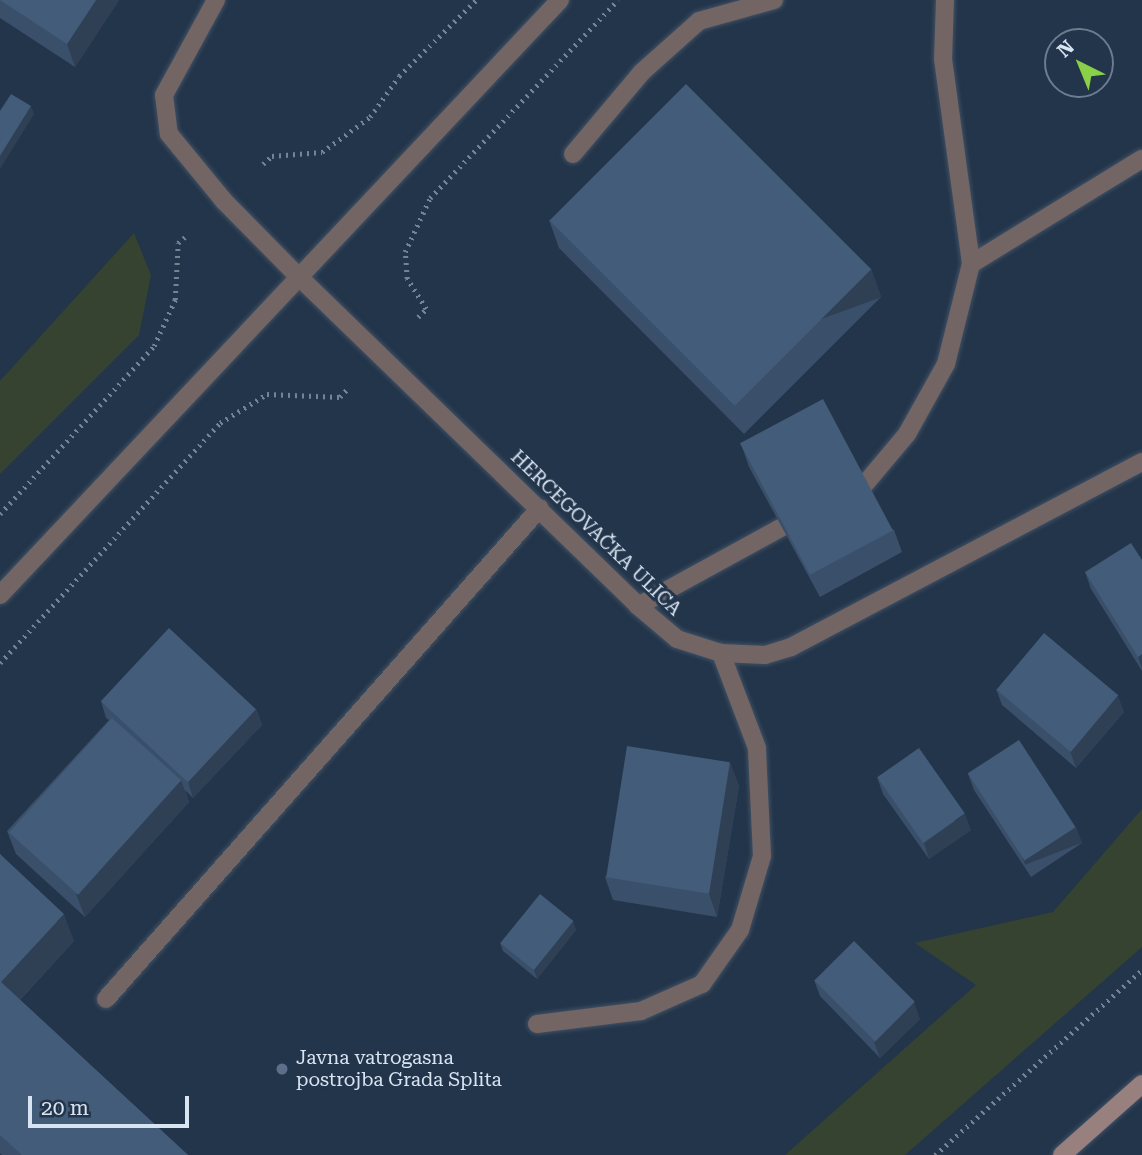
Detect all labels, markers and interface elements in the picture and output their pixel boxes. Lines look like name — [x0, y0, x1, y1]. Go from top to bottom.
north arrow — [1044, 28, 1114, 98]
text: N — [1052, 35, 1079, 62]
street label: HERCEGOVAČKA ULICA — [506, 446, 686, 620]
place label: Javna vatrogasna postrojba Grada Splita — [296, 1047, 502, 1091]
marker: Javna vatrogasna postrojba Grada Splita — [274, 1061, 290, 1077]
scale bar — [32, 1082, 192, 1126]
text: 20 m — [41, 1096, 89, 1120]

